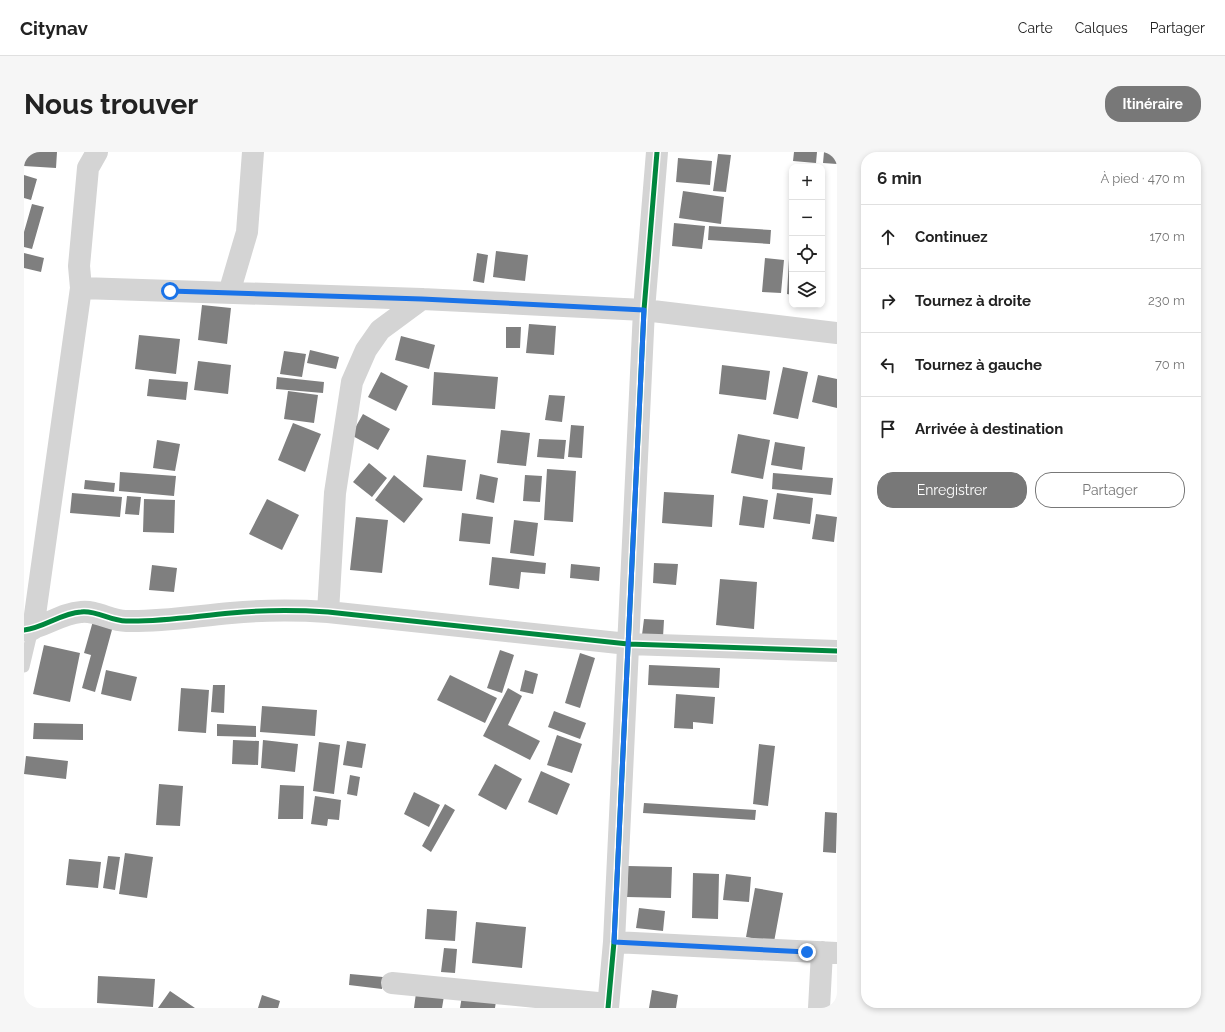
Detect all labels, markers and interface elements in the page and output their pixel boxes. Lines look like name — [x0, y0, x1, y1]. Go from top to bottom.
text: Citynav — [20, 17, 88, 39]
text: Carte — [1018, 20, 1053, 36]
text: Calques — [1075, 20, 1128, 36]
text: Partager — [1150, 20, 1205, 36]
button: Itinéraire — [1105, 86, 1201, 122]
text: Nous trouver — [24, 88, 198, 121]
map controls — [789, 164, 825, 308]
button: + — [789, 164, 825, 200]
text: 6 min — [877, 168, 922, 188]
text: À pied · 470 m — [1100, 171, 1185, 186]
button: − — [789, 200, 825, 236]
icon: ahead — [877, 226, 899, 248]
text: Continuez — [915, 228, 988, 246]
text: 170 m — [1149, 229, 1185, 244]
button: locate — [789, 236, 825, 272]
button: layers — [789, 272, 825, 308]
route start — [161, 282, 179, 300]
icon: right — [877, 290, 899, 312]
text: Tournez à droite — [915, 292, 1031, 310]
text: 230 m — [1148, 293, 1185, 308]
icon: left — [877, 354, 899, 376]
text: Tournez à gauche — [915, 356, 1042, 374]
text: 70 m — [1155, 357, 1185, 372]
icon: arrive — [877, 418, 899, 440]
text: Arrivée à destination — [915, 420, 1063, 438]
button: Enregistrer — [877, 472, 1027, 508]
button: Partager — [1035, 472, 1185, 508]
route end — [798, 943, 816, 961]

